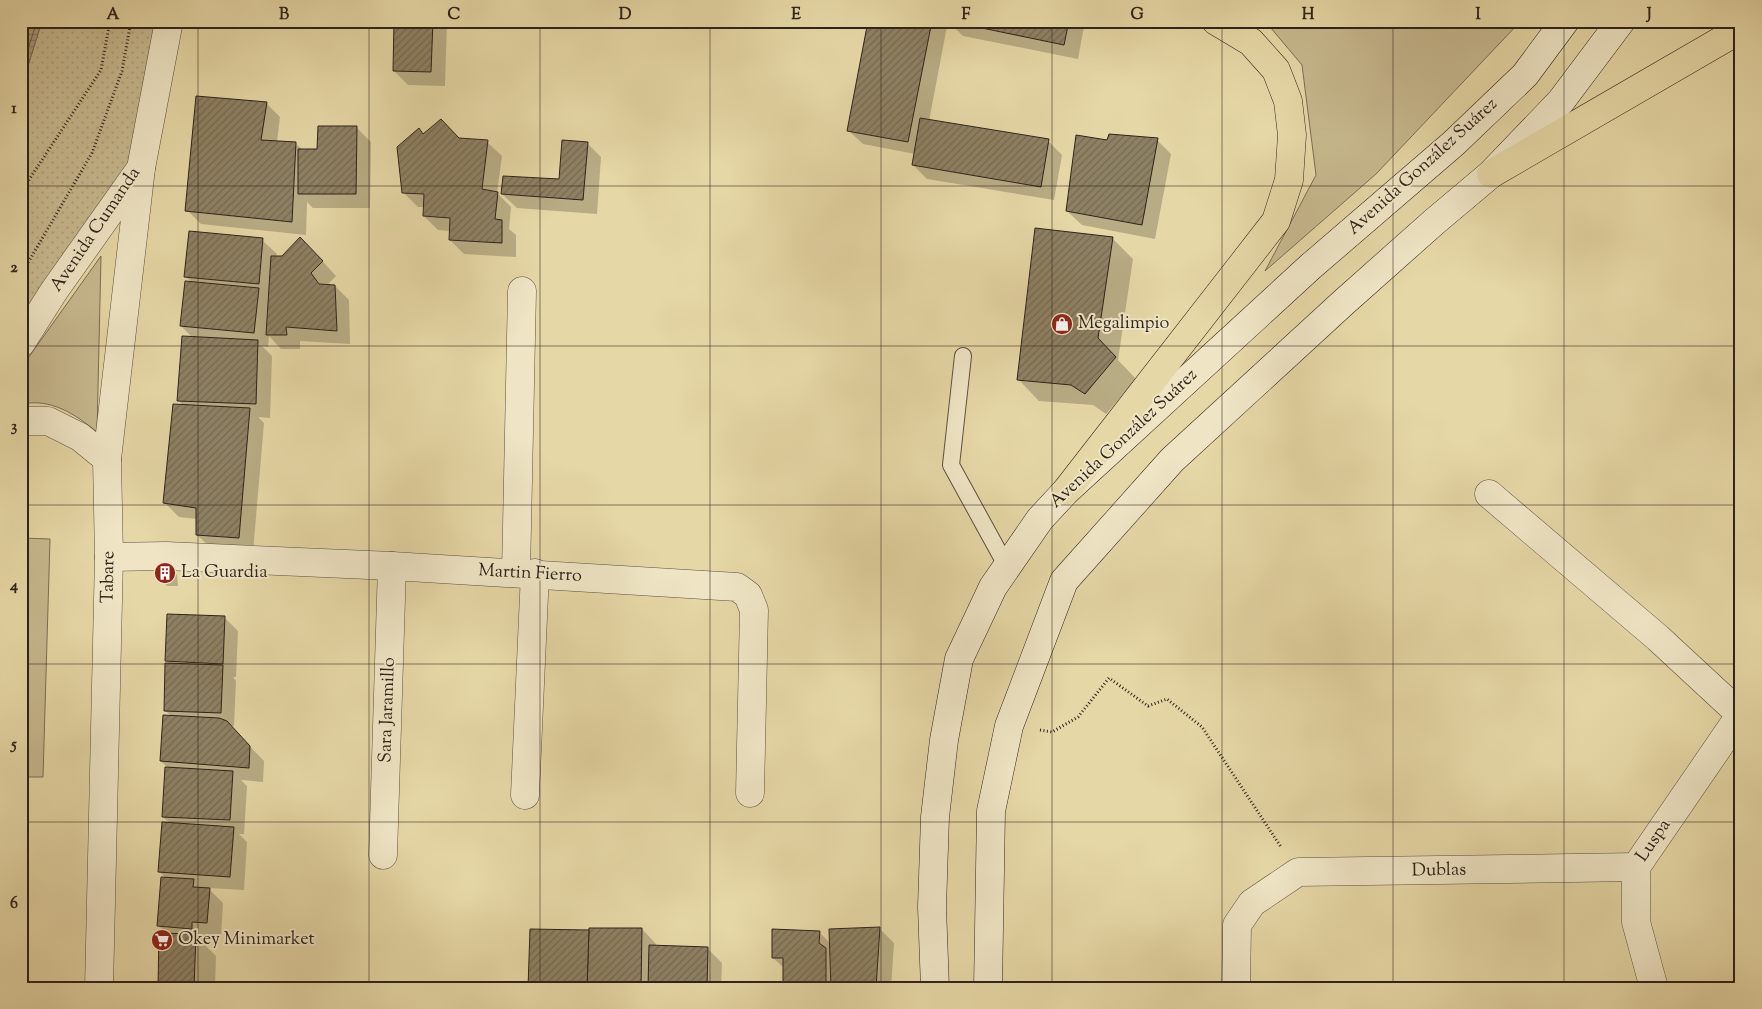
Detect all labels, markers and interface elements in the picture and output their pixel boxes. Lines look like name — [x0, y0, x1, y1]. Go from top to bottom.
text: A — [107, 4, 120, 27]
text: B — [279, 4, 289, 27]
text: C — [448, 4, 461, 27]
text: D — [619, 4, 632, 27]
text: E — [791, 4, 801, 27]
text: F — [962, 4, 971, 27]
text: G — [1130, 4, 1144, 27]
text: H — [1302, 4, 1315, 27]
text: I — [1475, 4, 1481, 27]
text: J — [1645, 4, 1652, 27]
street label: Avenida González Suárez — [1342, 92, 1504, 242]
text: 1 — [11, 98, 17, 121]
street label: Avenida Cumanda — [45, 162, 147, 298]
text: 2 — [10, 257, 18, 280]
place label: Megalimpio — [1078, 311, 1170, 337]
shop icon: Megalimpio — [1050, 312, 1074, 336]
street label: Avenida González Suárez — [1044, 363, 1204, 515]
text: 3 — [11, 416, 18, 439]
street label: Tabare — [96, 551, 122, 603]
street label: Martin Fierro — [478, 558, 583, 590]
place label: La Guardia — [181, 560, 267, 586]
building icon: La Guardia — [153, 561, 177, 585]
text: 4 — [9, 575, 18, 598]
street label: Sara Jaramillo — [373, 657, 403, 763]
text: 5 — [9, 734, 17, 757]
street label: Luspa — [1630, 814, 1678, 868]
street label: Dublas — [1411, 858, 1467, 884]
text: 6 — [10, 893, 18, 916]
place label: Okey Minimarket — [178, 927, 315, 953]
supermarket icon: Okey Minimarket — [150, 928, 174, 952]

